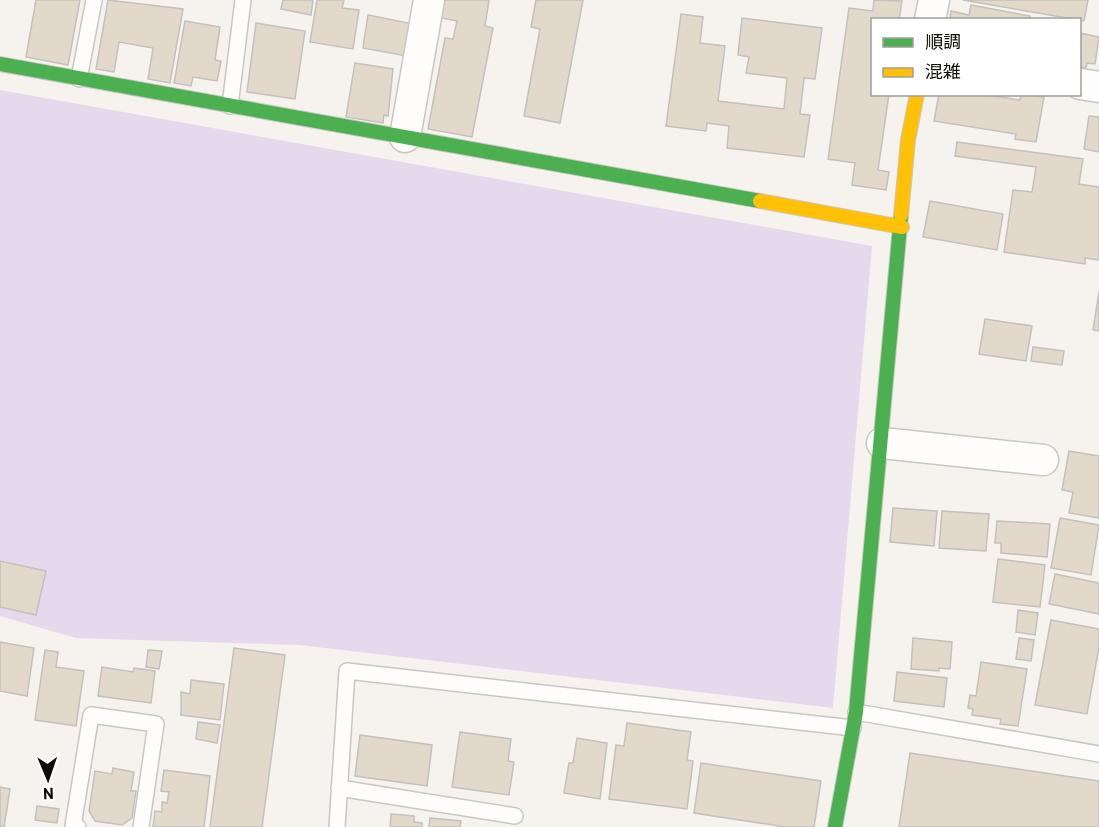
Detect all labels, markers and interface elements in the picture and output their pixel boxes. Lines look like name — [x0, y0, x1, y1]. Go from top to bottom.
legend — [871, 18, 1081, 96]
text: 順調 — [925, 30, 961, 52]
text: 混雑 — [925, 60, 961, 82]
north arrow — [18, 749, 78, 809]
text: N — [43, 785, 54, 804]

